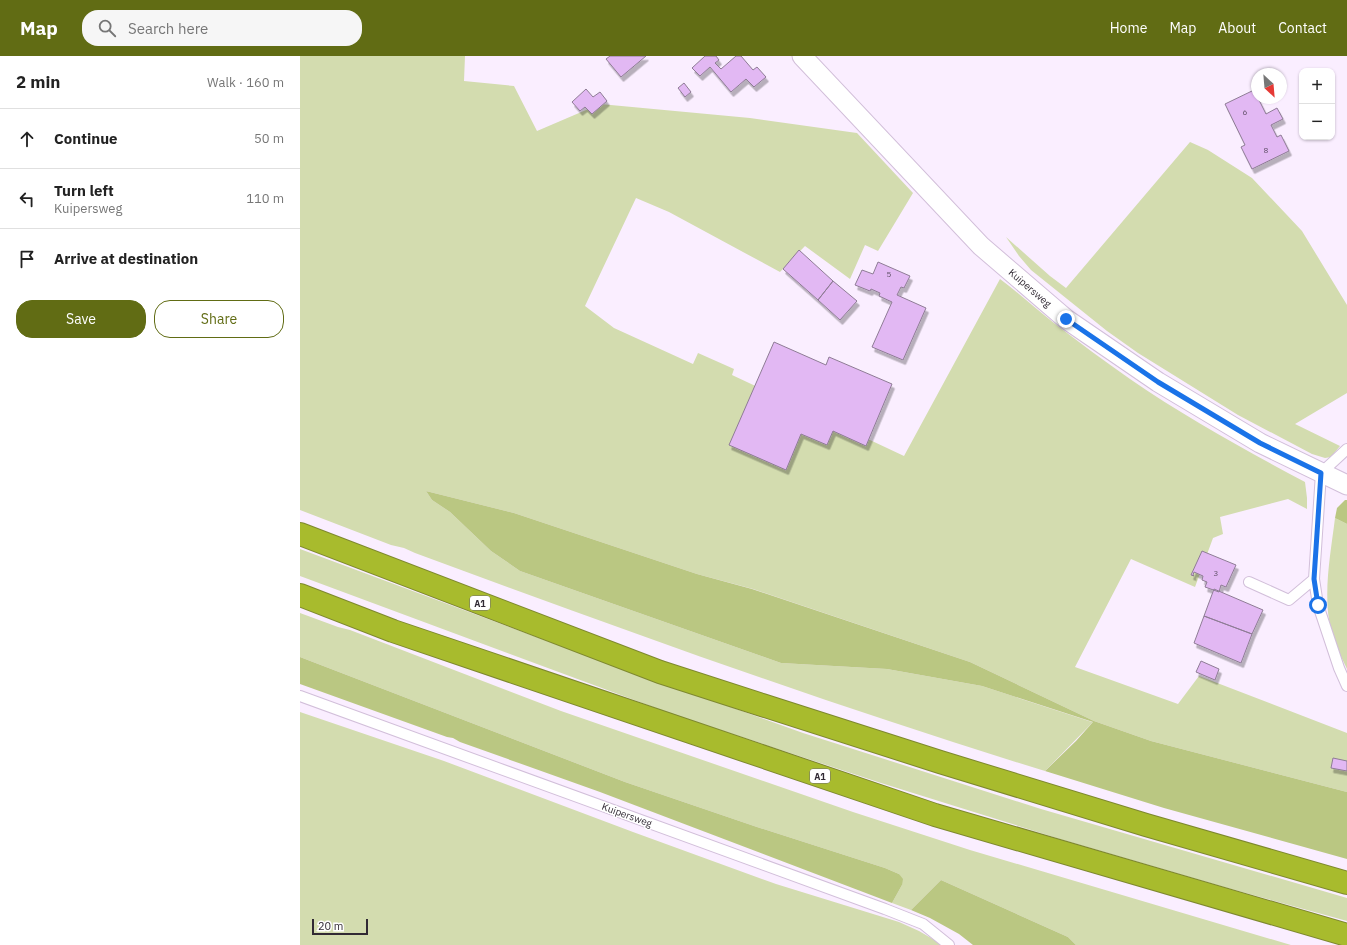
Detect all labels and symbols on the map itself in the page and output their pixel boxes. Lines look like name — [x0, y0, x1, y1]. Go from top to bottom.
north arrow — [1251, 68, 1287, 104]
house number: 6 — [1243, 107, 1248, 117]
house number: 8 — [1264, 145, 1269, 155]
street label: Kuipersweg — [1006, 266, 1055, 311]
house number: 5 — [887, 269, 892, 279]
route end — [1057, 310, 1075, 328]
house number: 3 — [1214, 568, 1219, 578]
road number: A1 — [470, 596, 490, 610]
route start — [1309, 596, 1327, 614]
road number: A1 — [810, 769, 830, 783]
street label: Kuipersweg — [600, 800, 655, 830]
scale bar — [312, 917, 368, 936]

